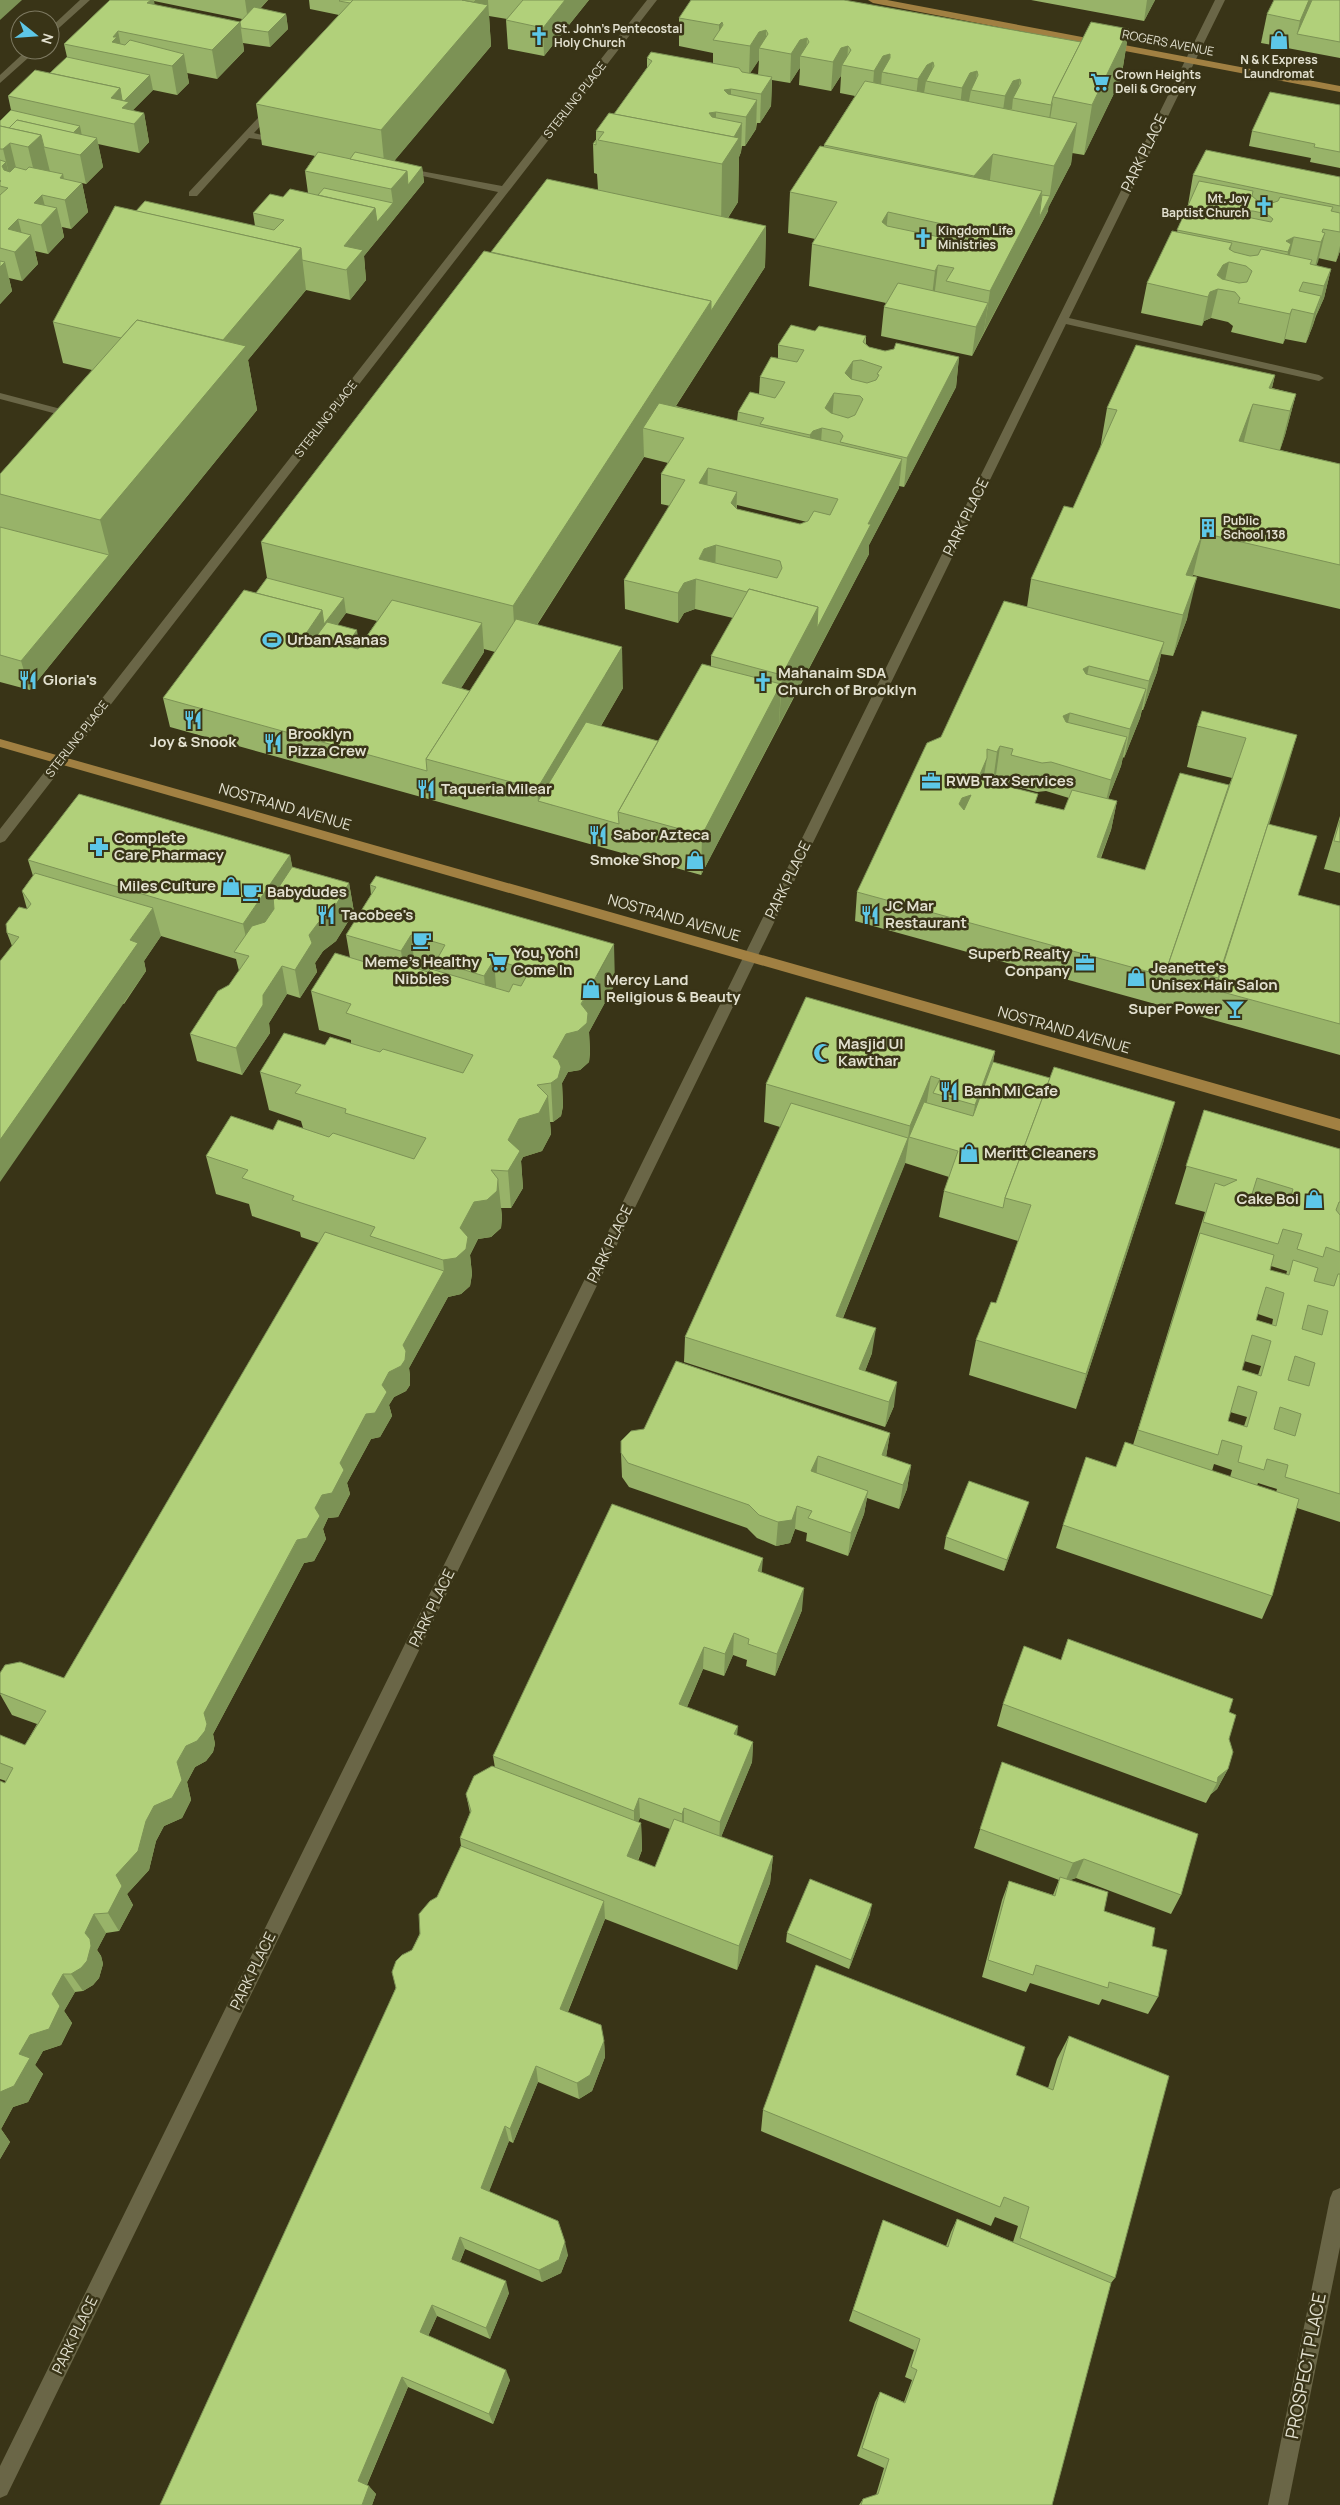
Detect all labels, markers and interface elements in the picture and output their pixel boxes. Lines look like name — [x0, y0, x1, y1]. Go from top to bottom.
north arrow — [10, 10, 60, 60]
place label: St. John's Pentecostal Holy Church — [554, 20, 683, 51]
church icon: St. John's Pentecostal Holy Church — [528, 25, 550, 47]
street label: ROGERS AVENUE — [1121, 25, 1216, 60]
shop icon: N & K Express Laundromat — [1268, 29, 1290, 51]
text: N — [37, 31, 58, 47]
place label: N & K Express Laundromat — [1240, 51, 1318, 82]
street label: STERLING PLACE — [539, 58, 610, 142]
place label: Crown Heights Deli & Grocery — [1115, 66, 1202, 97]
supermarket icon: Crown Heights Deli & Grocery — [1089, 71, 1111, 93]
street label: PARK PLACE — [1116, 110, 1171, 195]
place label: Mt. Joy Baptist Church — [1162, 190, 1249, 221]
church icon: Mt. Joy Baptist Church — [1253, 195, 1275, 217]
place label: Kingdom Life Ministries — [938, 222, 1013, 253]
church icon: Kingdom Life Ministries — [912, 227, 934, 249]
street label: STERLING PLACE — [290, 377, 361, 461]
street label: PARK PLACE — [938, 474, 993, 559]
place label: Public School 138 — [1223, 512, 1286, 543]
building icon: Public School 138 — [1197, 517, 1219, 539]
sports icon: Urban Asanas — [261, 629, 283, 651]
place label: Urban Asanas — [287, 629, 387, 650]
place label: Mahanaim SDA Church of Brooklyn — [778, 662, 917, 700]
restaurant icon: Gloria's — [17, 669, 39, 691]
place label: Gloria's — [43, 669, 97, 690]
church icon: Mahanaim SDA Church of Brooklyn — [752, 671, 774, 693]
street label: STERLING PLACE — [41, 697, 112, 781]
restaurant icon: Joy & Snook — [182, 709, 204, 731]
place label: Brooklyn Pizza Crew — [288, 723, 367, 761]
place label: Joy & Snook — [150, 731, 237, 752]
restaurant icon: Brooklyn Pizza Crew — [262, 732, 284, 754]
office icon: RWB Tax Services — [920, 770, 942, 792]
place label: RWB Tax Services — [946, 770, 1074, 791]
street label: NOSTRAND AVENUE — [216, 778, 354, 835]
restaurant icon: Taqueria Milear — [415, 778, 437, 800]
place label: Taqueria Milear — [441, 778, 552, 799]
restaurant icon: Sabor Azteca — [587, 824, 609, 846]
place label: Sabor Azteca — [613, 824, 709, 845]
place label: Complete Care Pharmacy — [114, 827, 225, 865]
pharmacy icon: Complete Care Pharmacy — [88, 836, 110, 858]
street label: PARK PLACE — [760, 837, 815, 922]
place label: Smoke Shop — [590, 849, 680, 870]
shop icon: Smoke Shop — [684, 849, 706, 871]
place label: Miles Culture — [119, 875, 216, 896]
shop icon: Miles Culture — [220, 875, 242, 897]
cafe icon: Babydudes — [241, 881, 263, 903]
place label: Babydudes — [267, 881, 347, 902]
street label: NOSTRAND AVENUE — [605, 889, 743, 946]
place label: JC Mar Restaurant — [885, 895, 967, 933]
restaurant icon: Tacobee's — [315, 904, 337, 926]
place label: Tacobee's — [341, 904, 414, 925]
restaurant icon: JC Mar Restaurant — [859, 904, 881, 926]
cafe icon: Meme's Healthy Nibbles — [411, 929, 433, 951]
place label: You, Yoh! Come In — [513, 942, 579, 980]
place label: Superb Realty Conpany — [968, 943, 1071, 981]
place label: Meme's Healthy Nibbles — [364, 951, 480, 989]
supermarket icon: You, Yoh! Come In — [487, 951, 509, 973]
office icon: Superb Realty Conpany — [1074, 952, 1096, 974]
place label: Jeanette's Unisex Hair Salon — [1151, 957, 1278, 995]
shop icon: Jeanette's Unisex Hair Salon — [1125, 966, 1147, 988]
place label: Mercy Land Religious & Beauty — [606, 969, 741, 1007]
shop icon: Mercy Land Religious & Beauty — [580, 978, 602, 1000]
place label: Super Power — [1128, 998, 1220, 1019]
bar icon: Super Power — [1224, 998, 1246, 1020]
street label: NOSTRAND AVENUE — [995, 1001, 1133, 1058]
place label: Masjid Ul Kawthar — [838, 1033, 903, 1071]
mosque icon: Masjid Ul Kawthar — [812, 1042, 834, 1064]
restaurant icon: Banh Mi Cafe — [938, 1080, 960, 1102]
place label: Banh Mi Cafe — [964, 1080, 1058, 1101]
shop icon: Meritt Cleaners — [958, 1142, 980, 1164]
place label: Meritt Cleaners — [984, 1142, 1096, 1163]
place label: Cake Boi — [1236, 1188, 1299, 1209]
shop icon: Cake Boi — [1303, 1188, 1325, 1210]
street label: PARK PLACE — [582, 1201, 637, 1286]
street label: PARK PLACE — [404, 1565, 459, 1650]
street label: PARK PLACE — [225, 1928, 280, 2013]
street label: PROSPECT PLACE — [1279, 2291, 1331, 2441]
street label: PARK PLACE — [47, 2292, 102, 2377]

